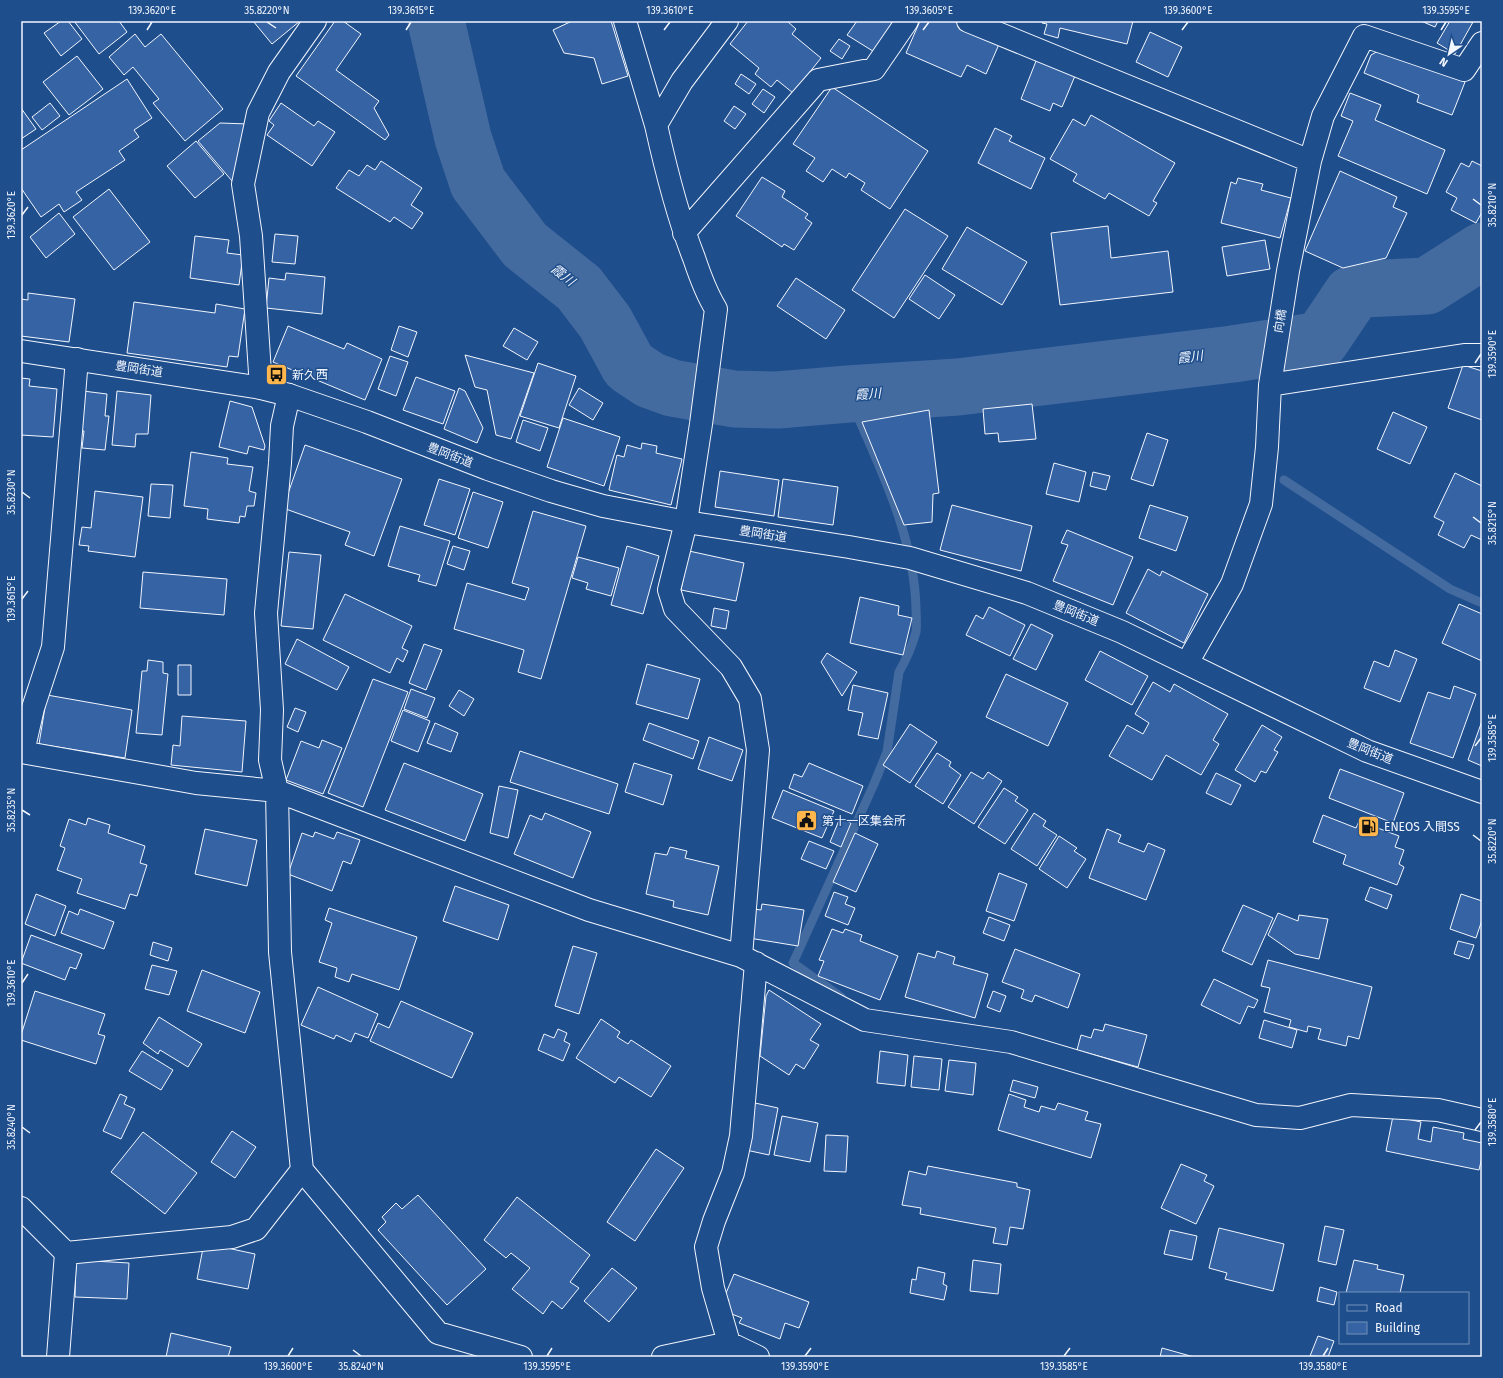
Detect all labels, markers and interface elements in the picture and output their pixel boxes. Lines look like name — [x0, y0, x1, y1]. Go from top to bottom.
text: 139.3620°E — [128, 5, 176, 17]
text: 35.8220°N — [244, 5, 290, 17]
text: 139.3615°E — [388, 5, 434, 17]
text: 139.3610°E — [646, 5, 694, 17]
text: 139.3605°E — [905, 5, 953, 17]
text: 139.3600°E — [1164, 5, 1213, 17]
text: 139.3595°E — [1422, 5, 1470, 17]
north arrow — [1429, 34, 1469, 74]
text: N — [1437, 54, 1450, 69]
text: 35.8210°N — [1487, 183, 1499, 227]
text: 139.3620°E — [6, 191, 18, 239]
water label: 霞川 — [548, 261, 579, 290]
street label: 向橋 — [1271, 308, 1289, 334]
text: 139.3590°E — [1487, 330, 1499, 378]
water label: 霞川 — [1176, 348, 1206, 366]
street label: 豊岡街道 — [114, 358, 164, 380]
bus stop icon: 新久西 — [264, 362, 290, 388]
place label: 新久西 — [292, 368, 328, 382]
water label: 霞川 — [855, 385, 883, 402]
street label: 豊岡街道 — [425, 440, 475, 470]
text: 35.8230°N — [6, 469, 18, 515]
text: 35.8215°N — [1487, 501, 1499, 545]
street label: 豊岡街道 — [738, 523, 788, 545]
text: 139.3615°E — [6, 576, 18, 622]
street label: 豊岡街道 — [1051, 598, 1101, 628]
text: 139.3585°E — [1487, 714, 1499, 762]
street label: 豊岡街道 — [1345, 736, 1395, 766]
text: 35.8235°N — [6, 788, 18, 832]
public building icon: 第十一区集会所 — [793, 808, 819, 834]
place label: 第十一区集会所 — [822, 814, 906, 828]
fuel station icon: ENEOS 入間SS — [1356, 814, 1382, 840]
text: 35.8220°N — [1487, 818, 1499, 864]
place label: ENEOS 入間SS — [1384, 820, 1460, 834]
text: 139.3610°E — [6, 959, 18, 1007]
text: 139.3580°E — [1487, 1098, 1499, 1146]
text: 35.8240°N — [6, 1104, 18, 1150]
legend — [1339, 1292, 1469, 1344]
text: Road — [1375, 1301, 1403, 1315]
text: Building — [1375, 1321, 1421, 1335]
text: 139.3600°E — [264, 1361, 313, 1373]
text: 35.8240°N — [338, 1361, 384, 1373]
text: 139.3595°E — [523, 1361, 571, 1373]
text: 139.3590°E — [781, 1361, 829, 1373]
text: 139.3585°E — [1040, 1361, 1088, 1373]
text: 139.3580°E — [1299, 1361, 1347, 1373]

